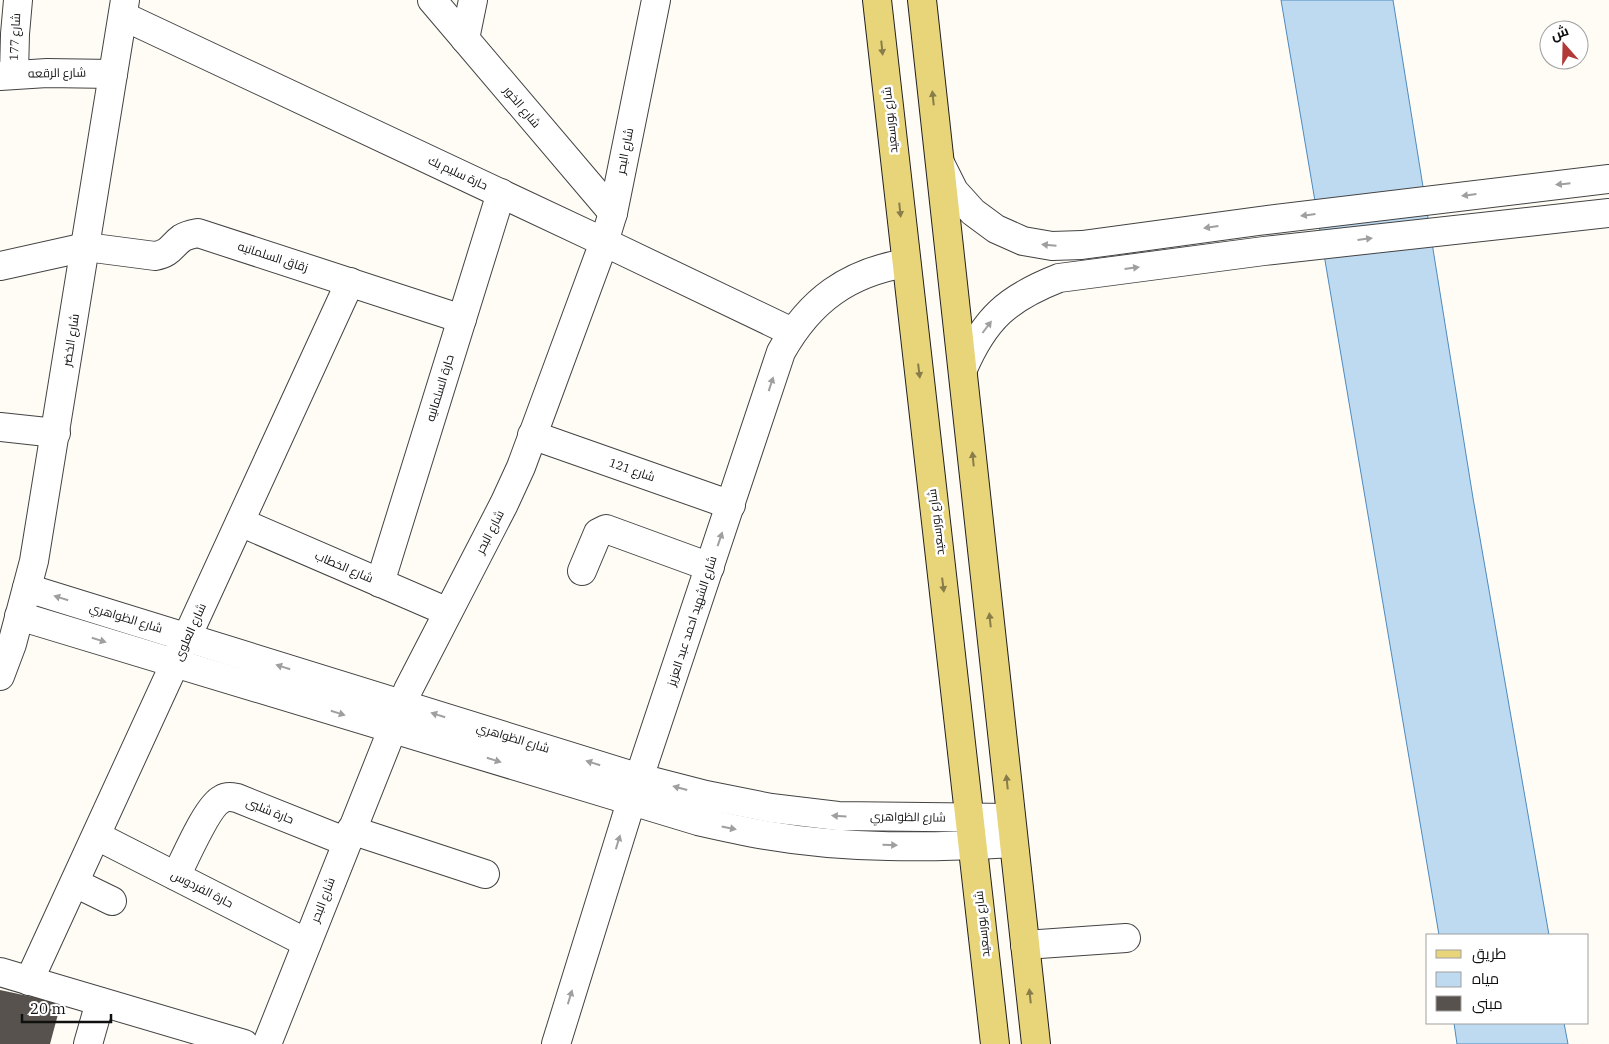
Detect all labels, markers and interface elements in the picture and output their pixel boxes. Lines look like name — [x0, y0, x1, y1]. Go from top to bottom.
street label: شارع 177 — [6, 13, 24, 61]
north arrow — [1539, 20, 1589, 70]
text: ش — [1548, 21, 1571, 44]
one-way arrow — [878, 41, 886, 57]
street label: شارع الرقعه — [28, 64, 86, 82]
street label: شارع الخور — [499, 82, 544, 131]
street label: شارع بورسعيد — [879, 86, 901, 154]
one-way arrow — [929, 90, 937, 106]
street label: شارع البحر — [612, 126, 637, 177]
street label: حارة سليم بك — [426, 152, 490, 194]
one-way arrow — [1555, 180, 1571, 188]
one-way arrow — [1461, 191, 1477, 199]
one-way arrow — [896, 202, 904, 218]
one-way arrow — [1299, 211, 1315, 219]
one-way arrow — [1202, 223, 1218, 231]
one-way arrow — [1357, 235, 1373, 243]
street label: زقاق السلمانيه — [236, 238, 310, 275]
one-way arrow — [1041, 241, 1057, 249]
one-way arrow — [1125, 264, 1141, 272]
street label: شارع الخضر — [59, 312, 83, 369]
one-way arrow — [982, 320, 992, 334]
street label: حارة السلمانيه — [422, 353, 457, 423]
one-way arrow — [915, 364, 923, 380]
one-way arrow — [767, 377, 775, 392]
one-way arrow — [969, 450, 977, 466]
street label: شارع 121 — [607, 455, 657, 485]
street label: شارع بورسعيد — [924, 488, 948, 556]
street label: شارع البحر — [472, 507, 508, 557]
one-way arrow — [717, 531, 724, 546]
street label: شارع الخطاب — [312, 548, 376, 586]
street label: شارع الشهيد احمد عبد العزيز — [663, 554, 721, 689]
one-way arrow — [939, 577, 947, 593]
one-way arrow — [53, 594, 68, 602]
street label: شارع الظواهري — [87, 599, 165, 639]
street label: شارع العلوى — [170, 601, 210, 663]
one-way arrow — [986, 612, 994, 628]
one-way arrow — [92, 636, 107, 644]
one-way arrow — [275, 663, 290, 670]
one-way arrow — [331, 709, 346, 717]
one-way arrow — [430, 711, 445, 719]
street label: شارع الظواهري — [474, 719, 552, 759]
one-way arrow — [486, 757, 501, 764]
one-way arrow — [586, 759, 601, 767]
one-way arrow — [1003, 774, 1011, 790]
one-way arrow — [672, 784, 687, 792]
street label: حارة شلبى — [244, 794, 296, 827]
street label: شارع الظواهري — [870, 808, 946, 828]
one-way arrow — [831, 811, 847, 819]
one-way arrow — [721, 824, 737, 832]
one-way arrow — [615, 835, 623, 850]
one-way arrow — [882, 841, 898, 849]
street label: حارة الفردوس — [169, 866, 236, 911]
street label: شارع البحر — [307, 875, 339, 926]
street label: شارع بورسعيد — [971, 890, 993, 958]
legend — [1426, 934, 1589, 1024]
text: طريق — [1472, 944, 1506, 964]
text: مياه — [1472, 969, 1499, 988]
one-way arrow — [1026, 987, 1034, 1003]
one-way arrow — [567, 990, 575, 1005]
scale bar — [22, 992, 111, 1024]
text: مبنى — [1472, 994, 1503, 1014]
text: 20 m — [30, 999, 66, 1018]

